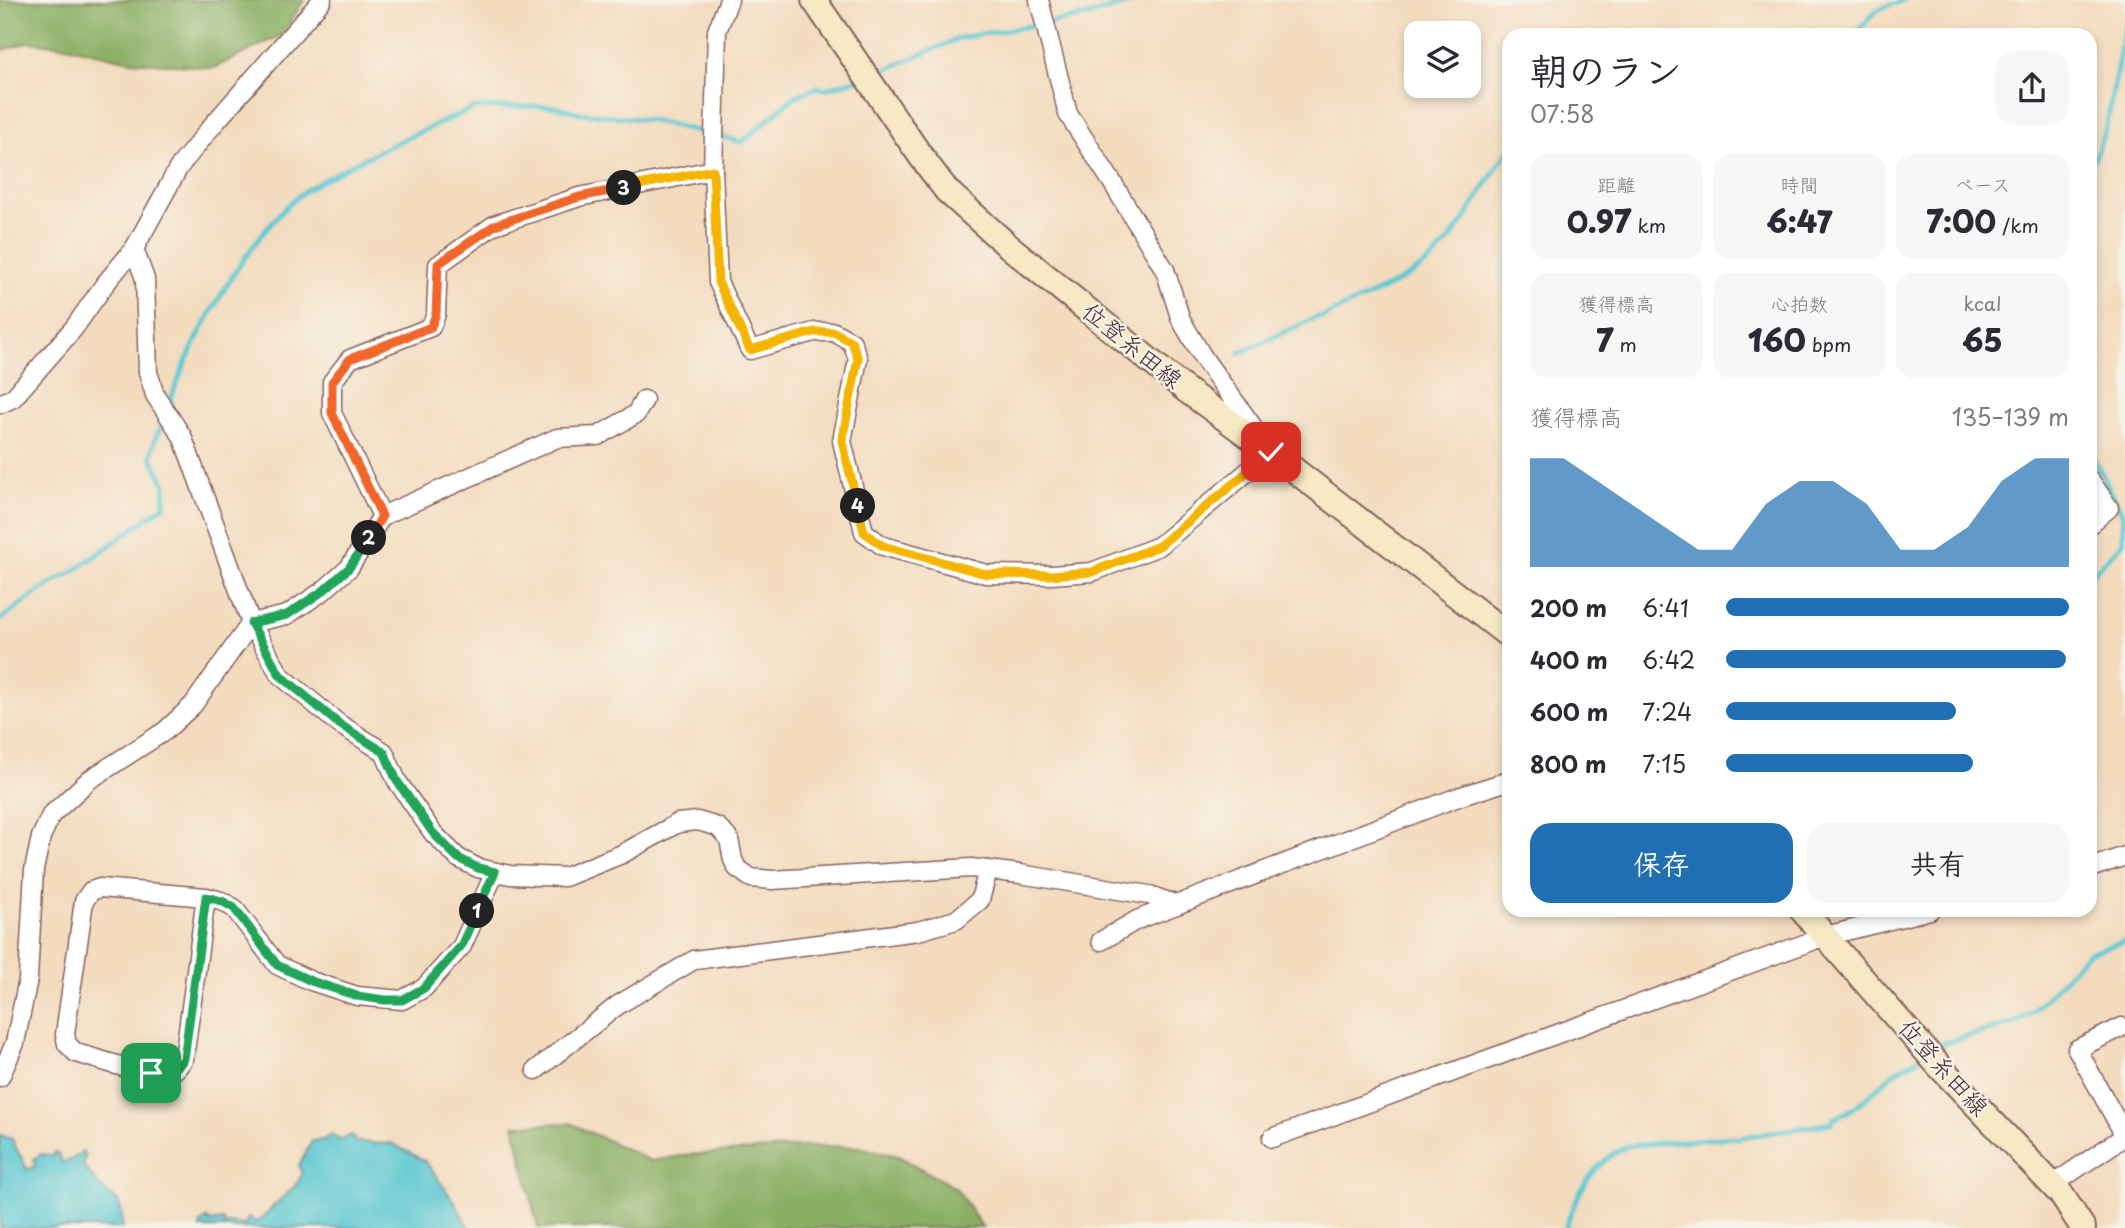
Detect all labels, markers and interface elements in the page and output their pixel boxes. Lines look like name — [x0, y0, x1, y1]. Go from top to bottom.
map controls — [1404, 21, 1481, 98]
button: layers — [1404, 21, 1481, 98]
text: 朝のラン — [1530, 41, 1682, 98]
button: share — [1995, 51, 2069, 125]
text: 07:58 — [1530, 96, 1595, 131]
pin: 3 — [606, 170, 642, 206]
text: 距離 — [1597, 170, 1636, 198]
text: 時間 — [1780, 170, 1819, 198]
text: ペース — [1955, 170, 2010, 198]
text: 3 — [617, 173, 630, 201]
text: 0.97 — [1567, 198, 1631, 243]
text: 6:47 — [1767, 198, 1833, 243]
text: 7:00 — [1926, 198, 1996, 243]
text: km — [1631, 211, 1666, 239]
text: /km — [1996, 211, 2039, 239]
text: 獲得標高 — [1578, 289, 1655, 317]
text: 心拍数 — [1771, 289, 1828, 317]
text: kcal — [1964, 289, 2001, 317]
street label: 位登糸田線 — [1075, 293, 1191, 396]
text: 7 — [1596, 317, 1613, 362]
text: 160 — [1748, 317, 1806, 362]
text: 65 — [1962, 317, 2003, 362]
text: m — [1613, 330, 1637, 358]
text: bpm — [1806, 330, 1851, 358]
text: 獲得標高 — [1530, 399, 1622, 434]
text: 135–139 m — [1952, 399, 2069, 434]
pin — [1241, 422, 1301, 482]
icon: check — [1252, 433, 1290, 471]
pin: 4 — [840, 489, 876, 524]
text: 4 — [851, 491, 864, 519]
pin: 2 — [352, 520, 386, 556]
text: 2 — [362, 523, 375, 551]
text: 200 m — [1530, 590, 1607, 625]
text: 6:41 — [1642, 590, 1689, 625]
text: 400 m — [1530, 642, 1608, 677]
text: 6:42 — [1642, 642, 1695, 677]
text: 600 m — [1530, 694, 1608, 729]
text: 7:24 — [1642, 694, 1692, 729]
text: 800 m — [1530, 746, 1607, 781]
text: 7:15 — [1642, 746, 1686, 781]
button: 保存 — [1530, 823, 1793, 903]
button: 共有 — [1807, 823, 2069, 903]
pin: 1 — [460, 894, 494, 928]
text: 1 — [472, 896, 481, 924]
street label: 位登糸田線 — [1891, 1010, 1998, 1123]
pin — [121, 1043, 181, 1103]
icon: arrive — [132, 1054, 170, 1092]

